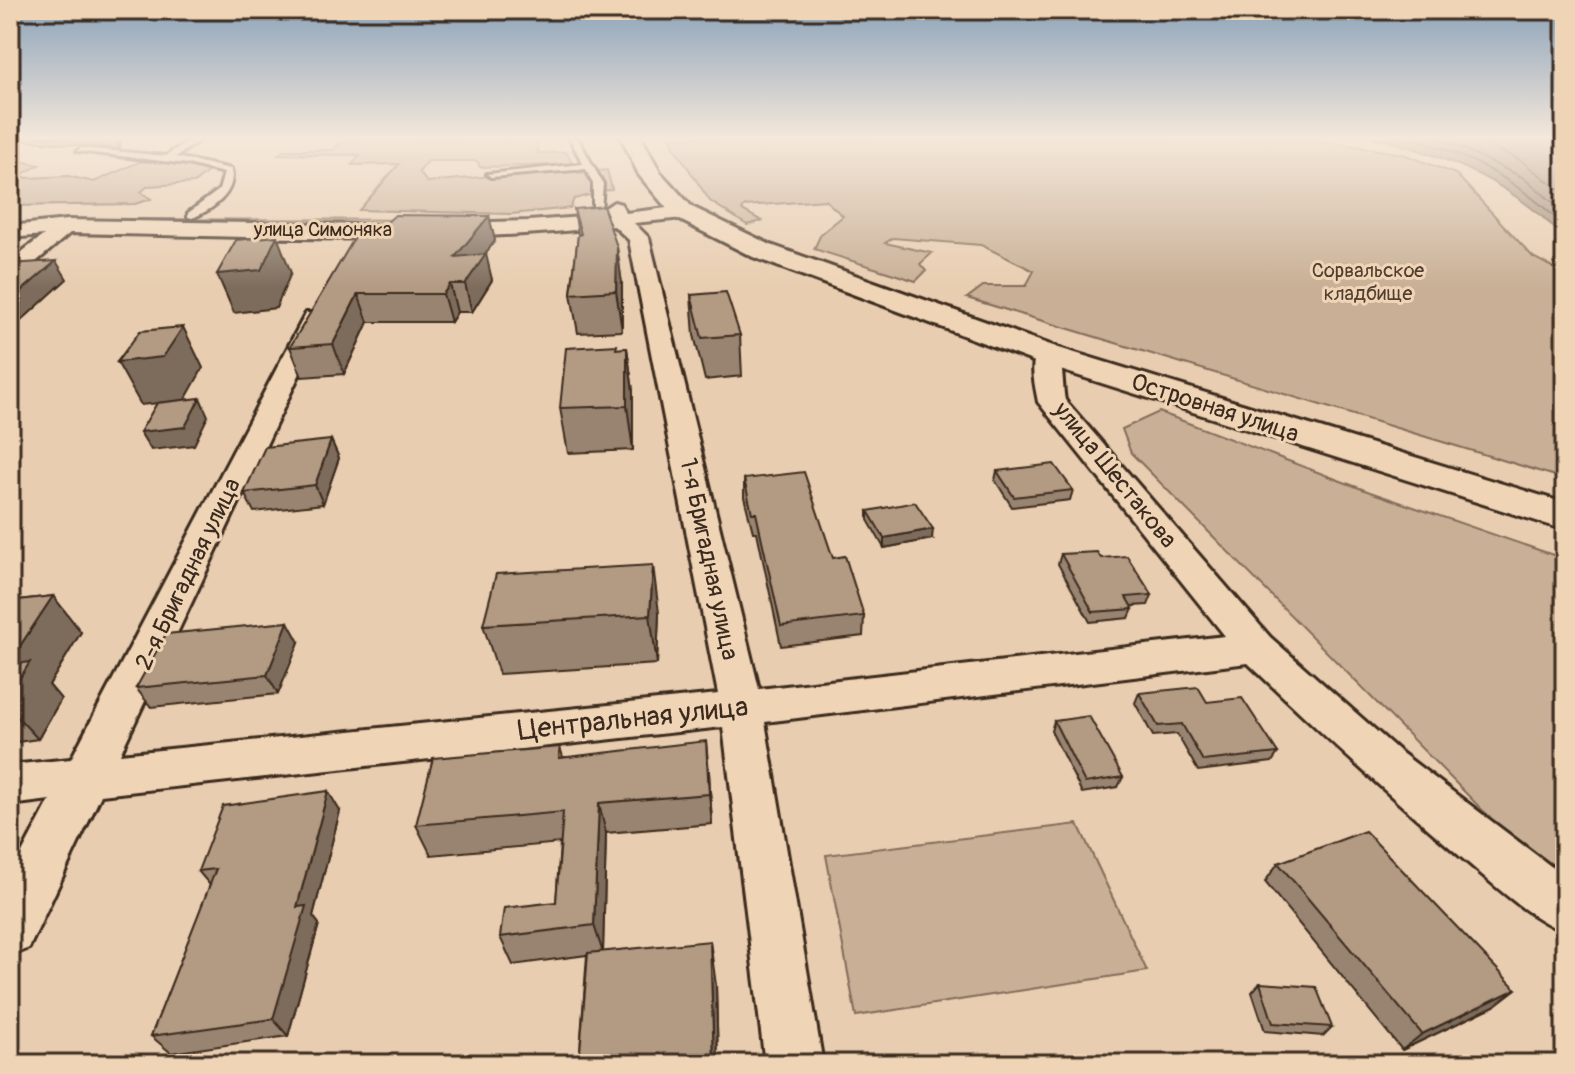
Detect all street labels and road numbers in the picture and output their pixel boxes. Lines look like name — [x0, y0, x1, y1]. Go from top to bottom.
street label: улица Симоняка — [253, 217, 392, 242]
street label: Островная улица — [1128, 367, 1302, 449]
street label: улица Шестакова — [1047, 395, 1183, 554]
street label: 1-я Бригадная улица — [673, 455, 745, 663]
street label: 2-я Бригадная улица — [129, 473, 247, 675]
street label: Центральная улица — [516, 689, 750, 749]

